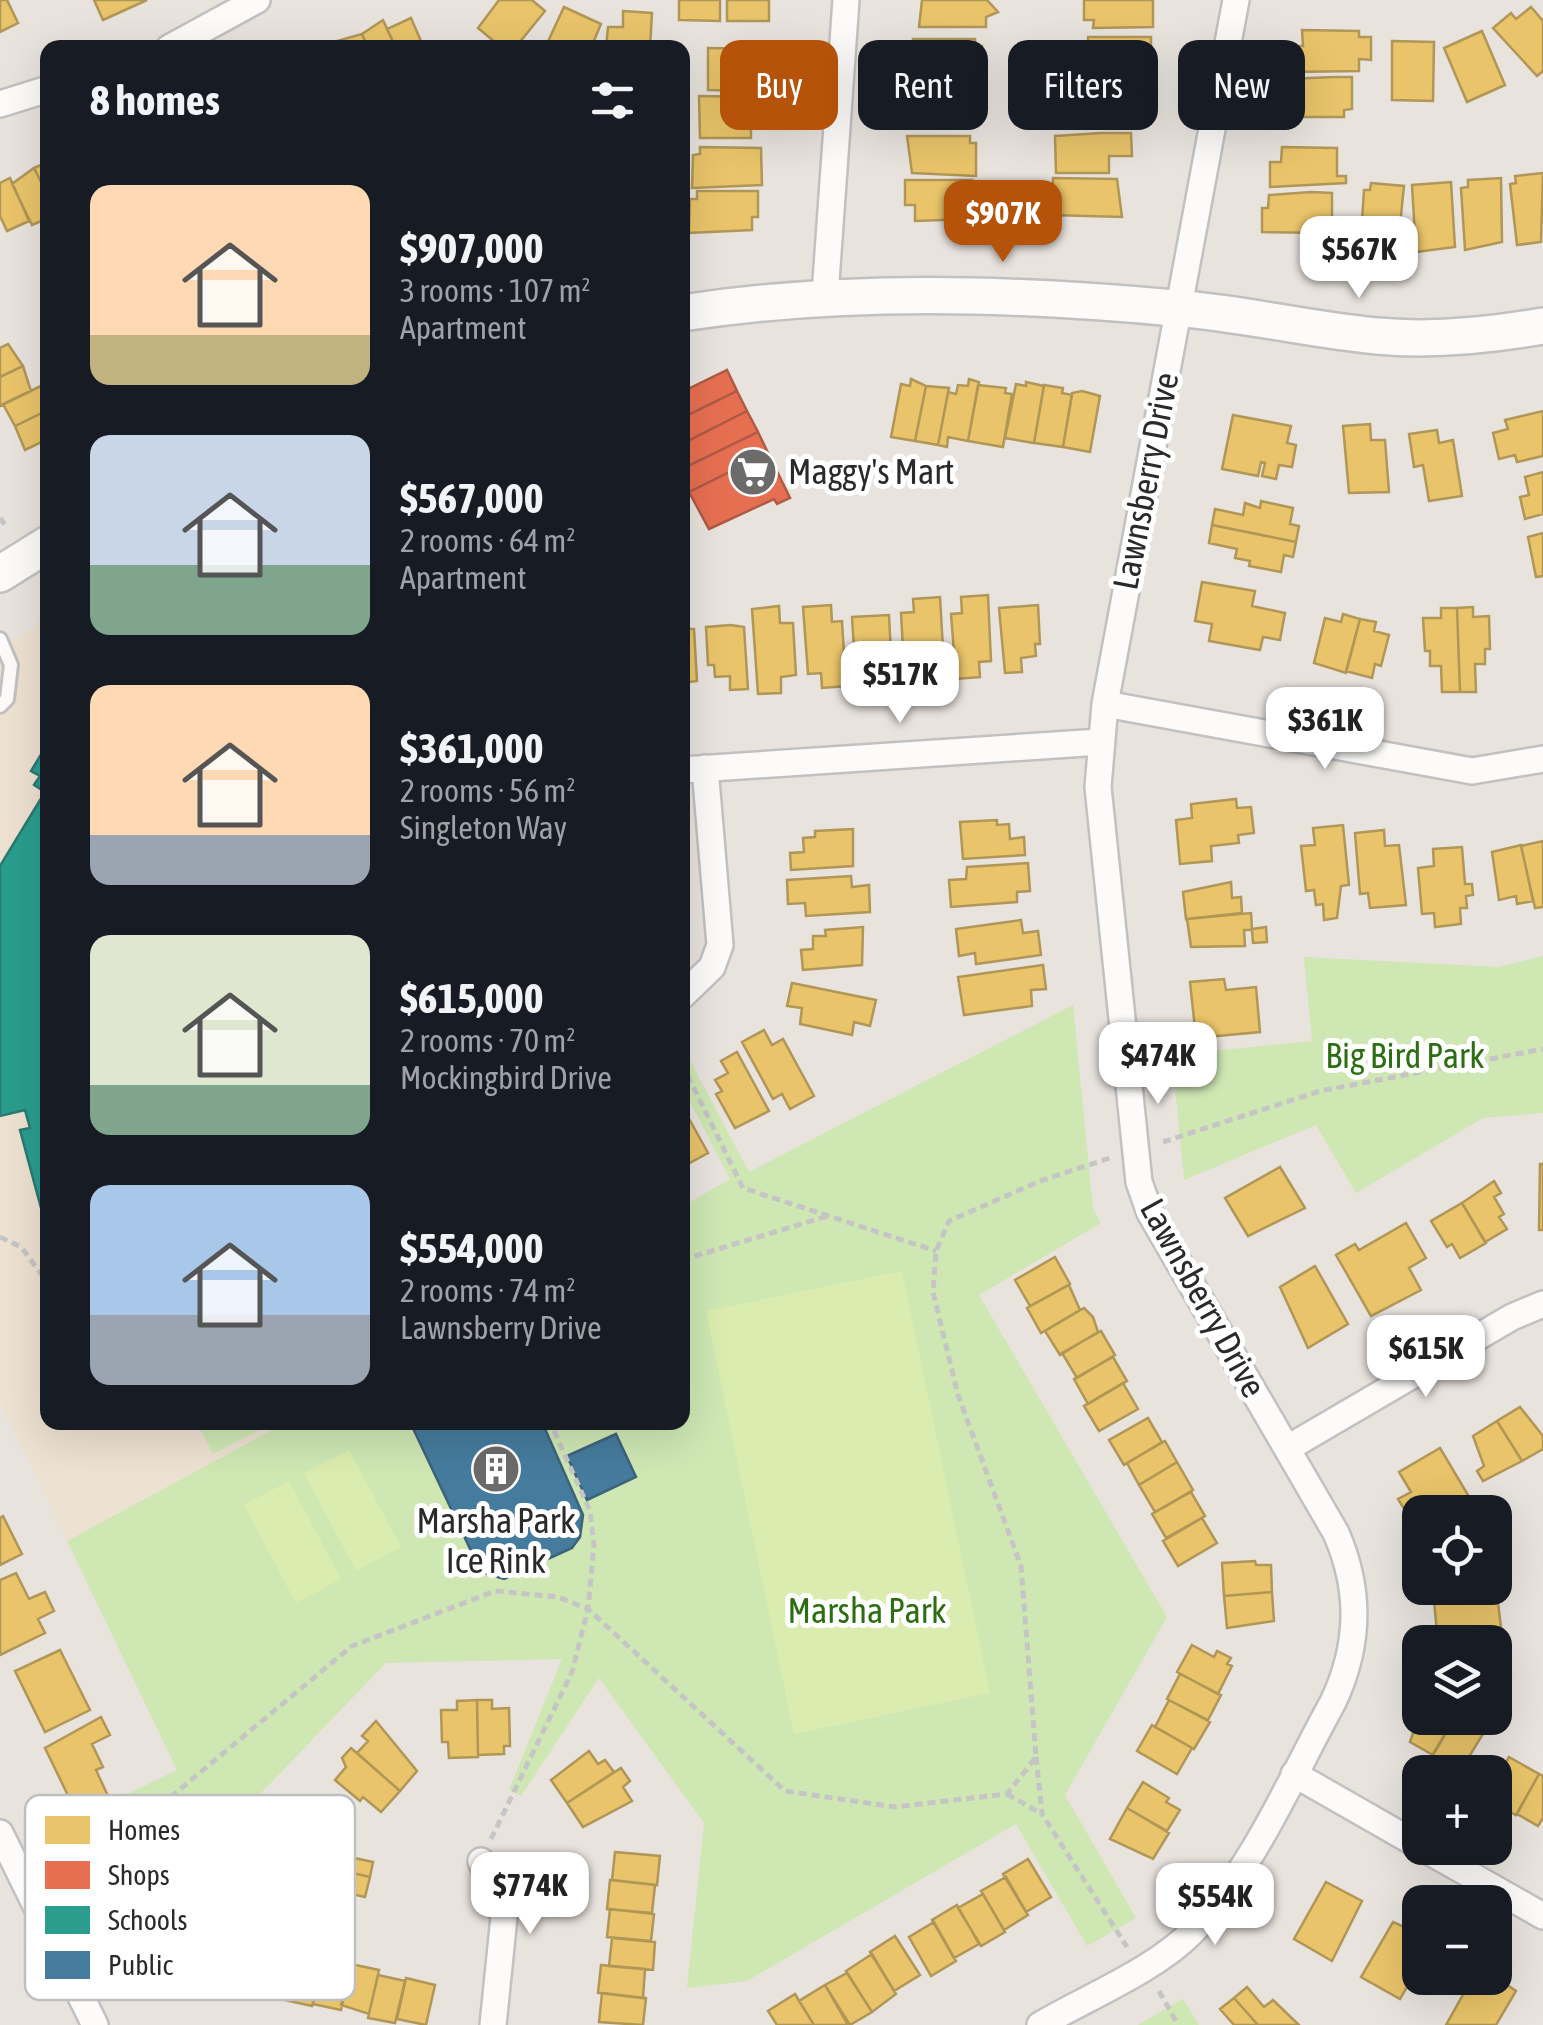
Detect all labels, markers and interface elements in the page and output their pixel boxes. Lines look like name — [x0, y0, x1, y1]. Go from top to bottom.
chip: Buy — [720, 40, 838, 130]
chip: Rent — [858, 40, 988, 130]
chip: Filters — [1008, 40, 1158, 130]
chip: New — [1178, 40, 1305, 130]
icon: filters — [585, 73, 640, 128]
text: 8 homes — [90, 76, 220, 124]
pin: $907K — [933, 180, 1073, 265]
text: $907K — [966, 194, 1040, 231]
pin: $567K — [1289, 216, 1429, 301]
text: $907,000 — [400, 224, 544, 272]
icon: home — [170, 225, 290, 345]
text: $567K — [1322, 230, 1396, 267]
text: 3 rooms · 107 m² — [400, 272, 590, 309]
text: Apartment — [400, 309, 526, 346]
street label: Lawnsberry Drive — [1104, 369, 1186, 593]
supermarket icon: Maggy's Mart — [727, 446, 779, 498]
place label: Maggy's Mart — [788, 451, 954, 491]
text: $567,000 — [400, 474, 544, 522]
icon: home — [170, 475, 290, 595]
text: 2 rooms · 64 m² — [400, 522, 575, 559]
text: Apartment — [400, 559, 526, 596]
pin: $517K — [830, 641, 970, 726]
text: $517K — [863, 655, 937, 692]
pin: $361K — [1255, 687, 1395, 772]
text: $361K — [1288, 701, 1362, 738]
text: $361,000 — [400, 724, 544, 772]
icon: home — [170, 725, 290, 845]
text: 2 rooms · 56 m² — [400, 772, 575, 809]
text: Singleton Way — [400, 809, 567, 846]
text: $615,000 — [400, 974, 544, 1022]
icon: home — [170, 975, 290, 1095]
text: 2 rooms · 70 m² — [400, 1022, 575, 1059]
pin: $474K — [1088, 1022, 1228, 1107]
park label: Big Bird Park — [1325, 1035, 1485, 1075]
text: $474K — [1121, 1036, 1195, 1073]
text: Mockingbird Drive — [400, 1059, 612, 1096]
street label: Lawnsberry Drive — [1133, 1191, 1275, 1404]
text: $554,000 — [400, 1224, 544, 1272]
icon: home — [170, 1225, 290, 1345]
text: 2 rooms · 74 m² — [400, 1272, 575, 1309]
text: Lawnsberry Drive — [400, 1309, 601, 1346]
pin: $615K — [1356, 1315, 1496, 1400]
text: $615K — [1389, 1329, 1463, 1366]
building icon: Marsha Park Ice Rink — [470, 1443, 522, 1495]
map controls — [1402, 1495, 1512, 1995]
button: locate — [1402, 1495, 1512, 1605]
place label: Marsha Park Ice Rink — [417, 1500, 575, 1580]
park label: Marsha Park — [788, 1590, 946, 1630]
button: layers — [1402, 1625, 1512, 1735]
button: + — [1402, 1755, 1512, 1865]
legend — [25, 1795, 355, 2000]
text: Homes — [108, 1814, 180, 1846]
pin: $774K — [460, 1852, 600, 1937]
text: Shops — [108, 1859, 170, 1891]
pin: $554K — [1145, 1863, 1285, 1948]
text: $774K — [493, 1866, 567, 1903]
text: $554K — [1178, 1877, 1252, 1914]
button: − — [1402, 1885, 1512, 1995]
text: Schools — [108, 1904, 187, 1936]
text: Public — [108, 1949, 173, 1981]

